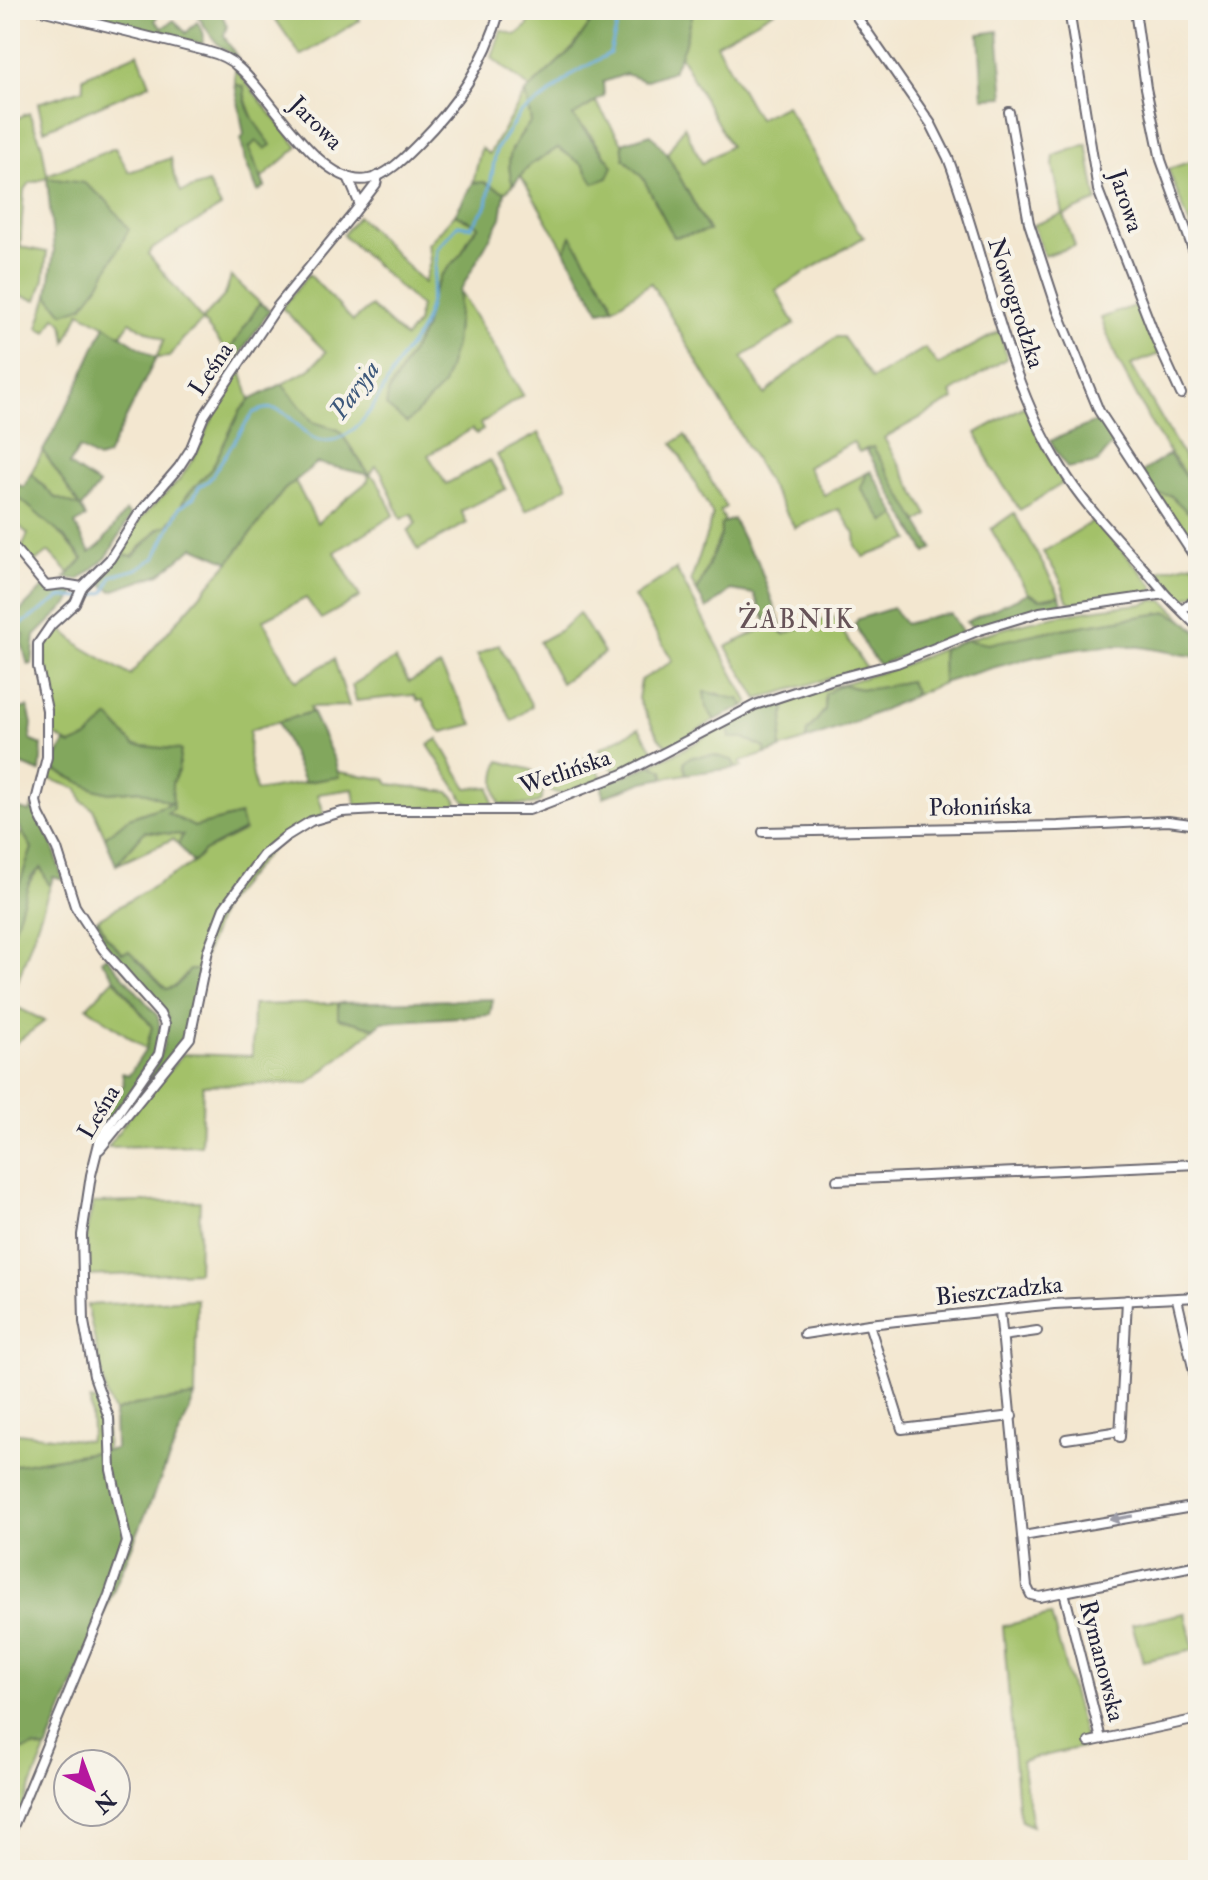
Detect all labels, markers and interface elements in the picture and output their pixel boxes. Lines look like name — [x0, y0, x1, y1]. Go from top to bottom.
street label: Jarowa — [282, 89, 350, 157]
street label: Jarowa — [1101, 165, 1151, 237]
street label: Nowogrodzka — [980, 234, 1052, 373]
street label: Leśna — [182, 335, 241, 402]
water label: Paryja — [322, 354, 387, 426]
district label: ŻABNIK — [738, 602, 856, 636]
street label: Wetlińska — [514, 742, 616, 802]
street label: Połonińska — [928, 791, 1033, 823]
street label: Leśna — [71, 1078, 128, 1145]
street label: Bieszczadzka — [934, 1269, 1065, 1313]
one-way arrow — [1108, 1513, 1133, 1525]
street label: Rymanowska — [1072, 1597, 1132, 1726]
north arrow — [52, 1748, 132, 1828]
text: N — [88, 1784, 122, 1819]

